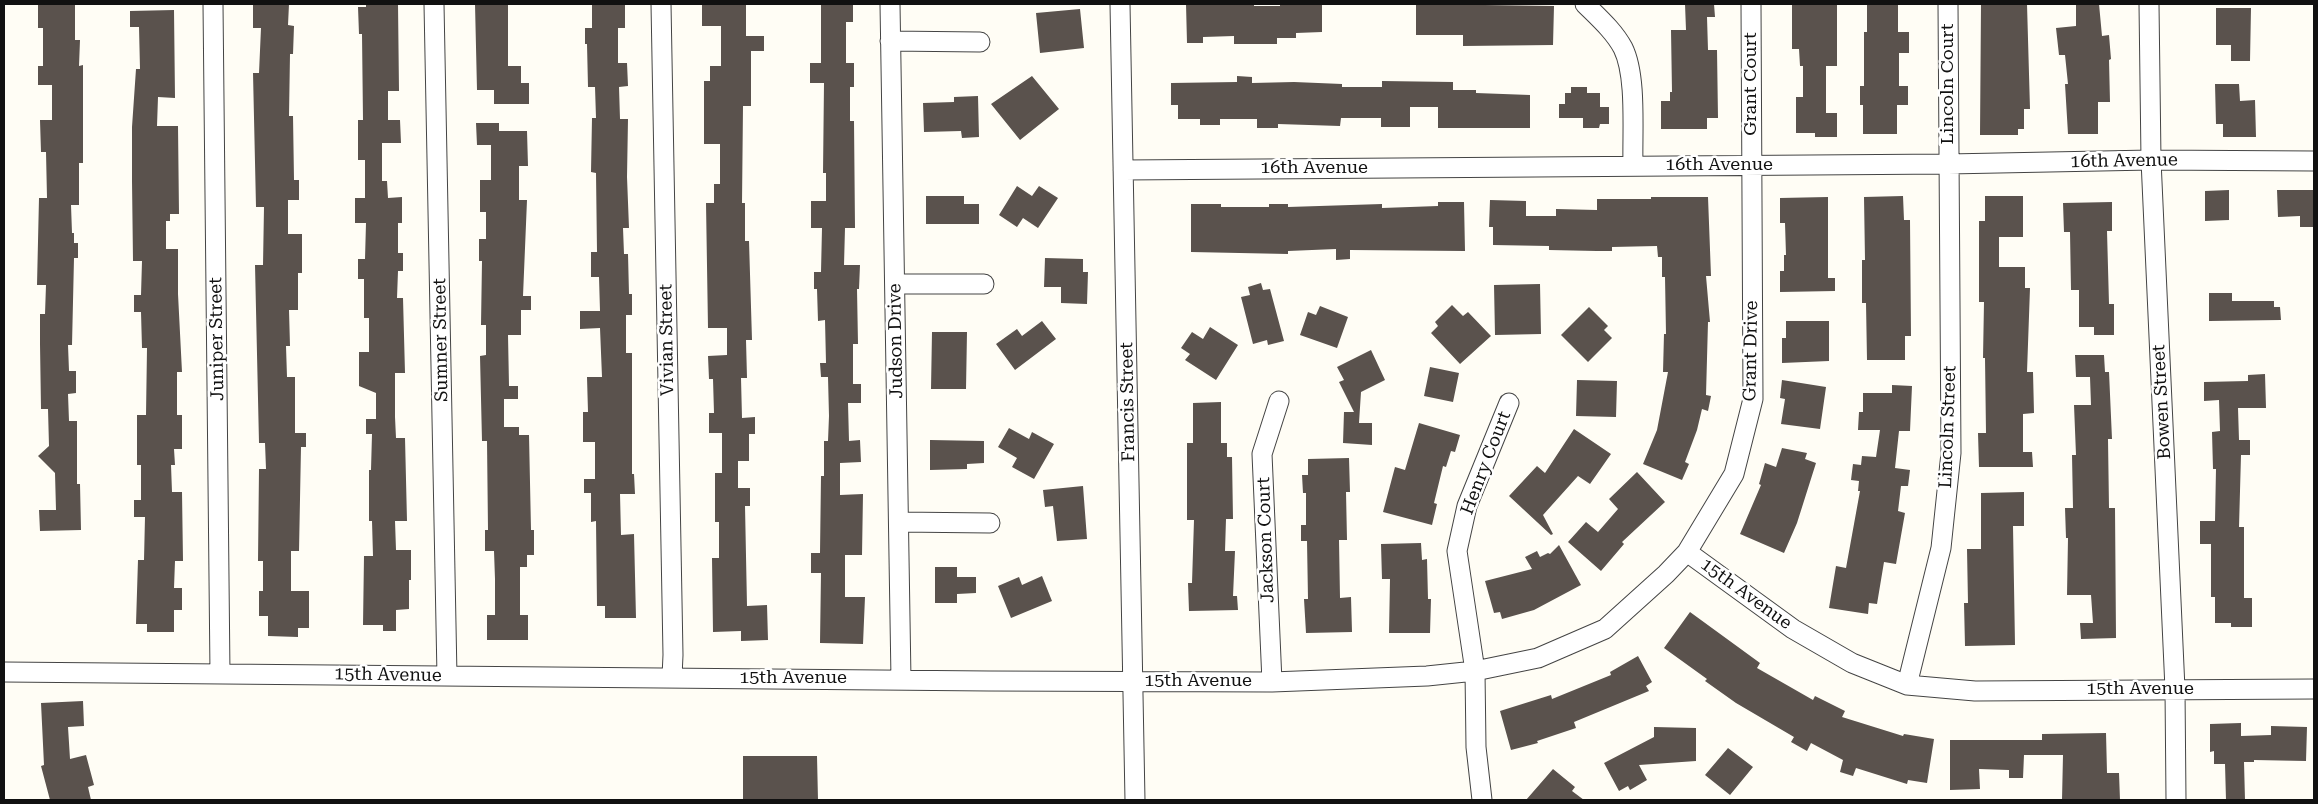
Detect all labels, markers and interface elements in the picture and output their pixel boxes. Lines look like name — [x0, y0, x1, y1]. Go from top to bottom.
street label: Lincoln Court — [1937, 24, 1959, 144]
street label: Grant Court — [1740, 32, 1762, 136]
street label: 16th Avenue — [2070, 149, 2178, 173]
street label: 16th Avenue — [1665, 154, 1773, 176]
street label: 16th Avenue — [1260, 157, 1368, 179]
street label: Juniper Street — [205, 277, 229, 401]
street label: Sumner Street — [429, 278, 453, 402]
street label: Judson Drive — [884, 283, 908, 399]
street label: Vivian Street — [655, 284, 679, 396]
street label: Grant Drive — [1739, 300, 1763, 402]
street label: Francis Street — [1116, 342, 1140, 462]
street label: Bowen Street — [2148, 344, 2176, 460]
street label: Lincoln Street — [1935, 365, 1961, 489]
street label: Henry Court — [1456, 408, 1516, 518]
street label: Jackson Court — [1253, 477, 1279, 603]
street label: 15th Avenue — [1696, 554, 1796, 634]
street label: 15th Avenue — [334, 663, 442, 687]
street label: 15th Avenue — [739, 667, 847, 689]
street label: 15th Avenue — [1144, 670, 1252, 692]
street label: 15th Avenue — [2086, 678, 2194, 700]

